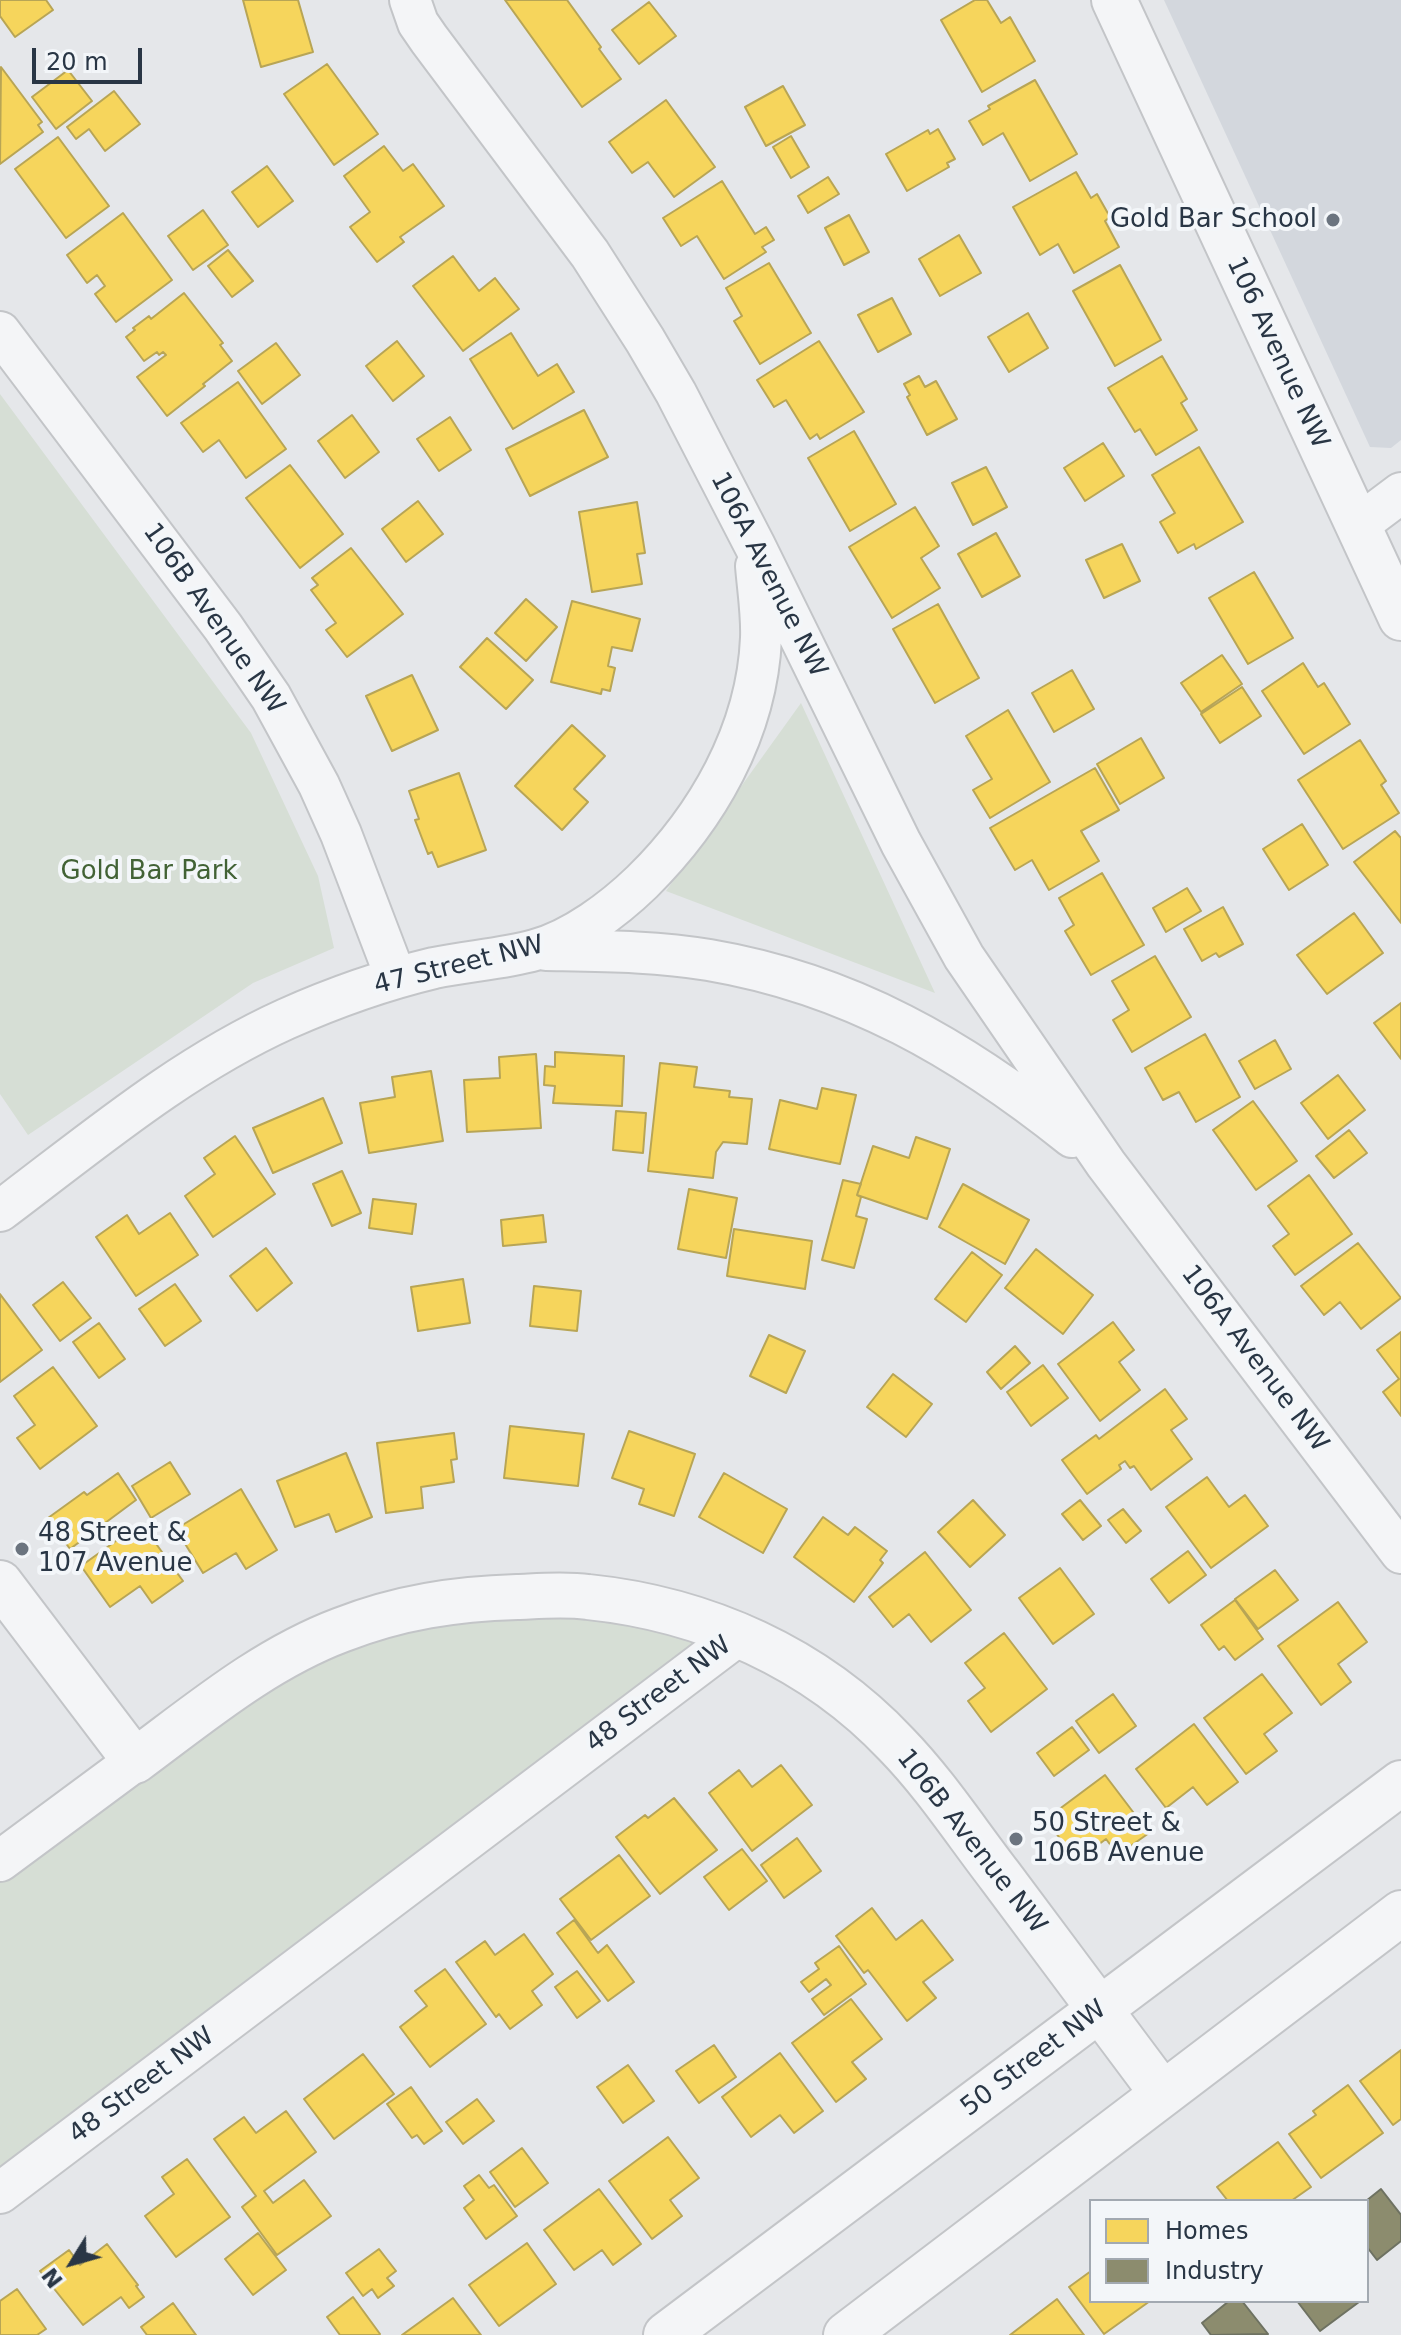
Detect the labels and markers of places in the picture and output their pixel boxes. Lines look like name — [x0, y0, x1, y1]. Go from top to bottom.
place label: Gold Bar School — [1110, 204, 1317, 236]
marker: Gold Bar School — [1324, 211, 1342, 229]
place label: 48 Street & 107 Avenue — [38, 1518, 192, 1580]
marker: 48 Street & 107 Avenue — [13, 1540, 31, 1558]
place label: 50 Street & 106B Avenue — [1032, 1808, 1204, 1870]
marker: 50 Street & 106B Avenue — [1007, 1830, 1025, 1848]

